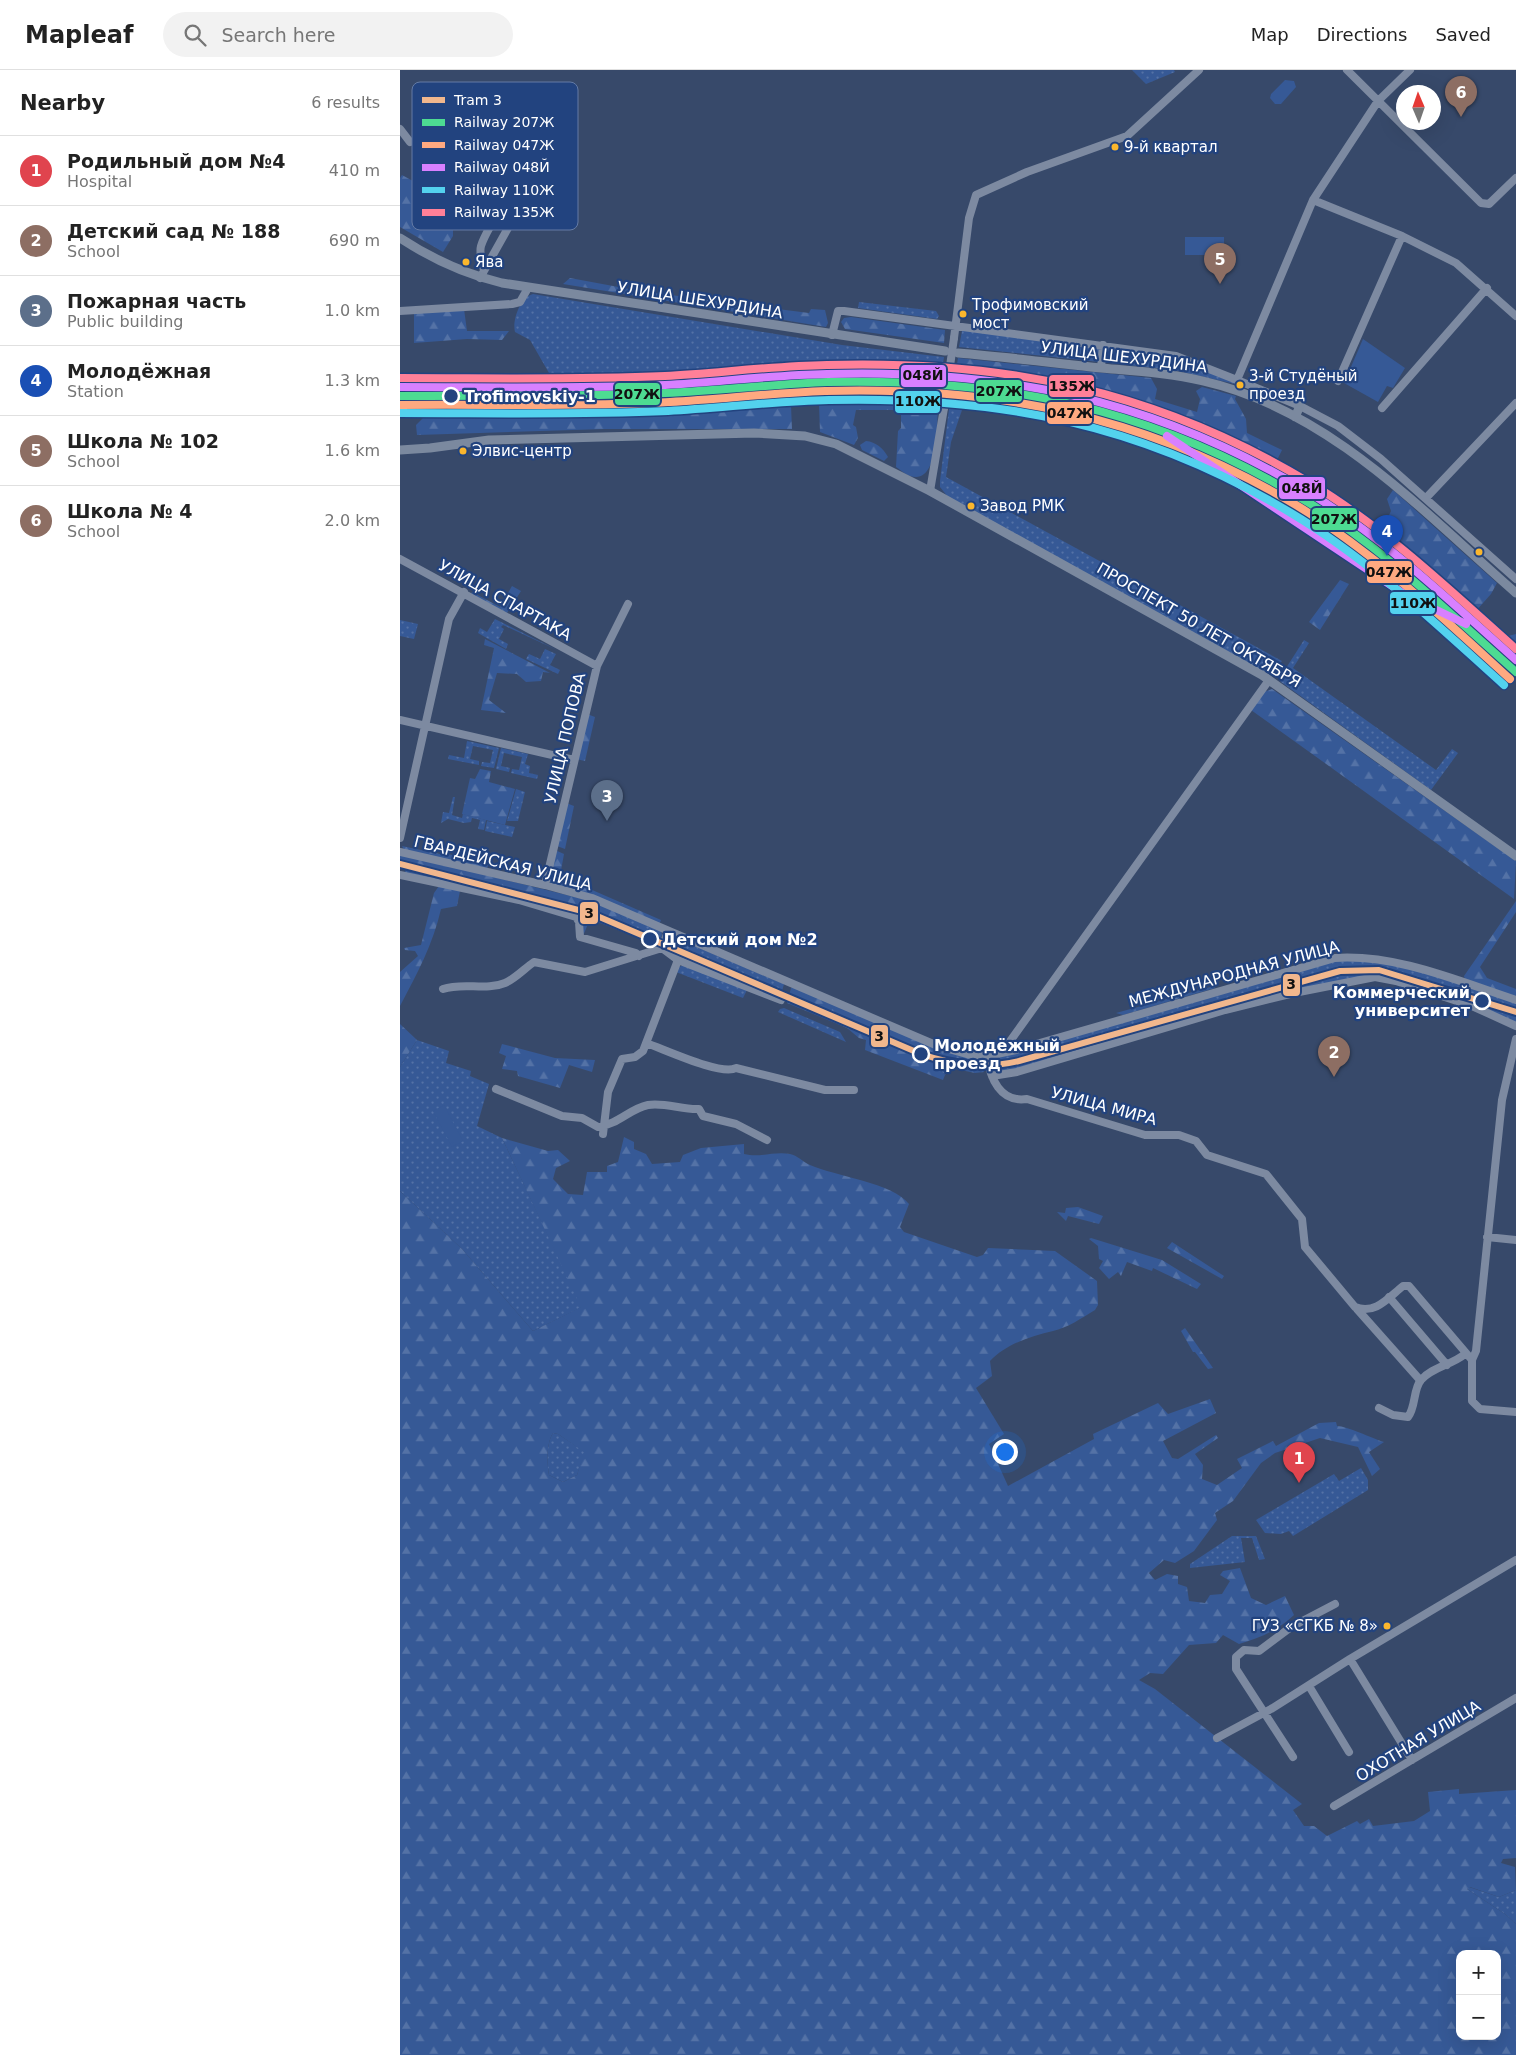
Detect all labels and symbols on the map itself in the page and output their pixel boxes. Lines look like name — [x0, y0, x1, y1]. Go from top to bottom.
pin: 6 — [1445, 76, 1477, 117]
legend — [412, 82, 578, 230]
north arrow — [1396, 85, 1441, 130]
text: Tram 3 — [453, 92, 502, 108]
text: Railway 207Ж — [454, 114, 554, 130]
text: Railway 047Ж — [454, 137, 554, 153]
place label: 9-й квартал — [1124, 138, 1218, 156]
marker: 9-й квартал — [1110, 142, 1120, 152]
text: Railway 048Й — [454, 158, 550, 175]
text: Railway 110Ж — [454, 182, 554, 198]
text: Railway 135Ж — [454, 204, 554, 220]
pin: 5 — [1204, 243, 1236, 284]
place label: Ява — [475, 253, 503, 271]
marker: Ява — [461, 257, 471, 267]
street label: УЛИЦА ШЕХУРДИНА — [616, 278, 784, 322]
place label: Трофимовский мост — [971, 296, 1089, 332]
marker: Трофимовский мост — [958, 309, 968, 319]
street label: УЛИЦА ШЕХУРДИНА — [1040, 337, 1208, 377]
line badge: 048Й — [900, 364, 947, 388]
text: 048Й — [903, 367, 943, 383]
place label: 3-й Студёный проезд — [1249, 367, 1358, 403]
line badge: 135Ж — [1048, 374, 1095, 398]
text: 135Ж — [1049, 378, 1095, 394]
line badge: 207Ж — [975, 379, 1023, 403]
marker: 3-й Студёный проезд — [1235, 380, 1245, 390]
line badge: 207Ж — [614, 382, 661, 406]
text: 207Ж — [976, 383, 1022, 399]
text: 207Ж — [614, 386, 660, 402]
marker: Trofimovskiy-1 — [442, 387, 460, 405]
place label: Trofimovskiy-1 — [464, 387, 596, 406]
line badge: 110Ж — [894, 390, 941, 414]
text: 110Ж — [895, 393, 941, 409]
line badge: 047Ж — [1046, 401, 1093, 425]
text: 047Ж — [1047, 405, 1093, 421]
place label: Элвис-центр — [472, 442, 572, 460]
marker: Элвис-центр — [458, 446, 468, 456]
line badge: 048Й — [1278, 476, 1326, 500]
text: 048Й — [1282, 480, 1322, 496]
place label: Завод РМК — [980, 497, 1065, 515]
marker: Завод РМК — [966, 501, 976, 511]
line badge: 207Ж — [1311, 507, 1358, 531]
text: 207Ж — [1311, 511, 1357, 527]
pin: 4 — [1371, 515, 1403, 556]
unlabelled marker — [1474, 547, 1484, 557]
street label: УЛИЦА СПАРТАКА — [435, 556, 575, 644]
street label: ПРОСПЕКТ 50 ЛЕТ ОКТЯБРЯ — [1093, 559, 1305, 691]
line badge: 047Ж — [1366, 560, 1413, 584]
text: 047Ж — [1366, 564, 1412, 580]
line badge: 110Ж — [1389, 591, 1436, 615]
text: 110Ж — [1390, 595, 1436, 611]
street label: УЛИЦА ПОПОВА — [541, 671, 589, 805]
pin: 3 — [591, 780, 623, 821]
street label: ГВАРДЕЙСКАЯ УЛИЦА — [412, 832, 594, 894]
line badge: 3 — [579, 901, 599, 925]
text: 3 — [584, 905, 594, 921]
marker: Детский дом №2 — [641, 930, 659, 948]
place label: Детский дом №2 — [662, 930, 818, 949]
street label: МЕЖДУНАРОДНАЯ УЛИЦА — [1127, 937, 1342, 1011]
line badge: 3 — [1282, 973, 1301, 997]
text: 3 — [1286, 976, 1296, 992]
place label: Коммерческий университет — [1333, 983, 1471, 1020]
marker: Коммерческий университет — [1473, 992, 1491, 1010]
line badge: 3 — [870, 1024, 889, 1048]
text: 3 — [874, 1028, 884, 1044]
place label: Молодёжный проезд — [934, 1036, 1060, 1073]
pin: 2 — [1318, 1036, 1350, 1077]
marker: Молодёжный проезд — [912, 1045, 930, 1063]
street label: УЛИЦА МИРА — [1049, 1083, 1159, 1129]
your location — [992, 1439, 1018, 1465]
pin: 1 — [1283, 1442, 1315, 1483]
place label: ГУЗ «СГКБ № 8» — [1252, 1617, 1378, 1635]
marker: ГУЗ «СГКБ № 8» — [1382, 1621, 1392, 1631]
street label: ОХОТНАЯ УЛИЦА — [1352, 1696, 1484, 1786]

